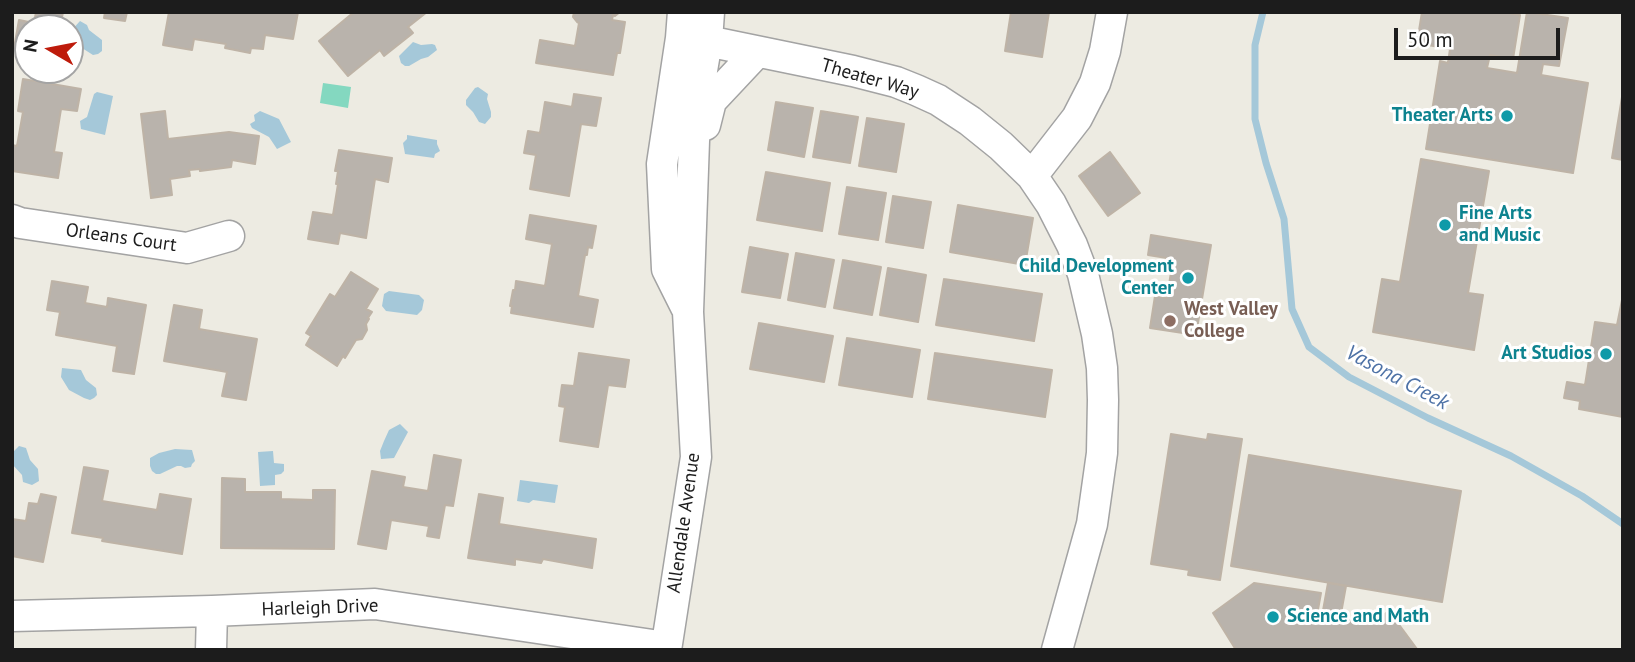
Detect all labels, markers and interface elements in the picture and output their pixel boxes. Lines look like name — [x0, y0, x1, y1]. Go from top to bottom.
north arrow — [14, 14, 84, 84]
scale bar — [1397, 14, 1563, 58]
text: 50 m — [1407, 26, 1453, 53]
text: N — [17, 37, 43, 54]
street label: Theater Way — [818, 54, 922, 104]
place label: Theater Arts — [1392, 105, 1493, 127]
marker: Theater Arts — [1499, 108, 1515, 124]
place label: Fine Arts and Music — [1459, 203, 1541, 247]
marker: Fine Arts and Music — [1437, 217, 1453, 233]
street label: Orleans Court — [64, 219, 178, 257]
place label: Child Development Center — [1019, 256, 1174, 300]
marker: Child Development Center — [1180, 270, 1196, 286]
place label: West Valley College — [1184, 299, 1278, 343]
marker: West Valley College — [1162, 313, 1178, 329]
water label: Vasona Creek — [1341, 340, 1453, 416]
place label: Art Studios — [1501, 343, 1592, 365]
marker: Art Studios — [1598, 346, 1614, 362]
street label: Allendale Avenue — [663, 451, 705, 595]
street label: Harleigh Drive — [261, 595, 379, 621]
place label: Science and Math — [1287, 606, 1429, 628]
marker: Science and Math — [1265, 609, 1281, 625]

